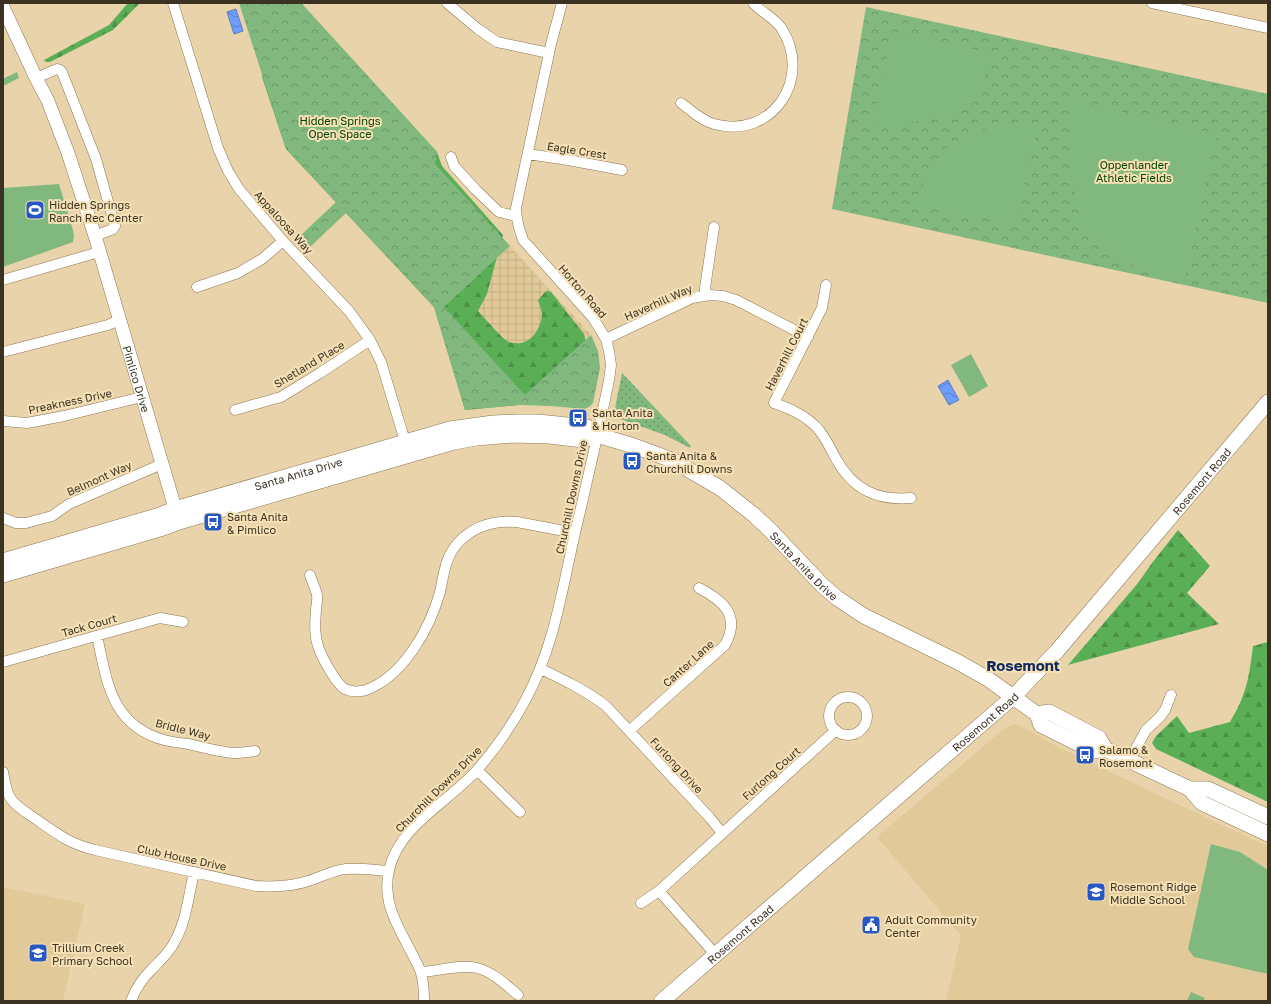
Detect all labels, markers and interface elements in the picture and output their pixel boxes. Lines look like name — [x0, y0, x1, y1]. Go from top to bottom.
park label: Hidden Springs Open Space — [299, 114, 381, 140]
street label: Eagle Crest — [546, 139, 608, 161]
park label: Oppenlander Athletic Fields — [1096, 158, 1172, 184]
street label: Appaloosa Way — [252, 188, 316, 256]
place label: Hidden Springs Ranch Rec Center — [49, 198, 144, 224]
sports icon: Hidden Springs Ranch Rec Center — [24, 199, 46, 221]
street label: Horton Road — [556, 261, 610, 321]
street label: Haverhill Way — [622, 281, 694, 323]
street label: Haverhill Court — [762, 315, 810, 393]
street label: Shetland Place — [271, 338, 347, 390]
street label: Pimlico Drive — [121, 344, 153, 414]
street label: Preakness Drive — [27, 386, 113, 416]
place label: Santa Anita & Horton — [592, 406, 653, 432]
bus stop icon: Santa Anita & Horton — [567, 407, 589, 429]
street label: Churchill Downs Drive — [553, 439, 589, 555]
street label: Rosemont Road — [1169, 445, 1233, 517]
place label: Santa Anita & Churchill Downs — [646, 449, 732, 475]
bus stop icon: Santa Anita & Churchill Downs — [621, 450, 643, 472]
street label: Santa Anita Drive — [253, 454, 344, 492]
street label: Belmont Way — [65, 458, 133, 498]
place label: Santa Anita & Pimlico — [227, 510, 288, 536]
bus stop icon: Santa Anita & Pimlico — [202, 511, 224, 533]
street label: Santa Anita Drive — [768, 528, 841, 602]
street label: Tack Court — [60, 611, 118, 639]
street label: Canter Lane — [660, 637, 716, 689]
district label: Rosemont — [986, 656, 1060, 674]
street label: Rosemont Road — [949, 689, 1021, 754]
street label: Bridle Way — [154, 716, 212, 742]
street label: Furlong Drive — [648, 735, 706, 795]
street label: Churchill Downs Drive — [392, 743, 484, 835]
place label: Salamo & Rosemont — [1099, 743, 1153, 769]
street label: Furlong Court — [739, 744, 803, 802]
bus stop icon: Salamo & Rosemont — [1074, 744, 1096, 766]
street label: Club House Drive — [136, 841, 228, 873]
place label: Rosemont Ridge Middle School — [1110, 880, 1197, 906]
school or university icon: Rosemont Ridge Middle School — [1085, 881, 1107, 903]
street label: Rosemont Road — [704, 901, 776, 966]
place label: Adult Community Center — [885, 913, 977, 939]
public building icon: Adult Community Center — [860, 914, 882, 936]
place label: Trillium Creek Primary School — [52, 941, 133, 967]
school or university icon: Trillium Creek Primary School — [27, 942, 49, 964]

